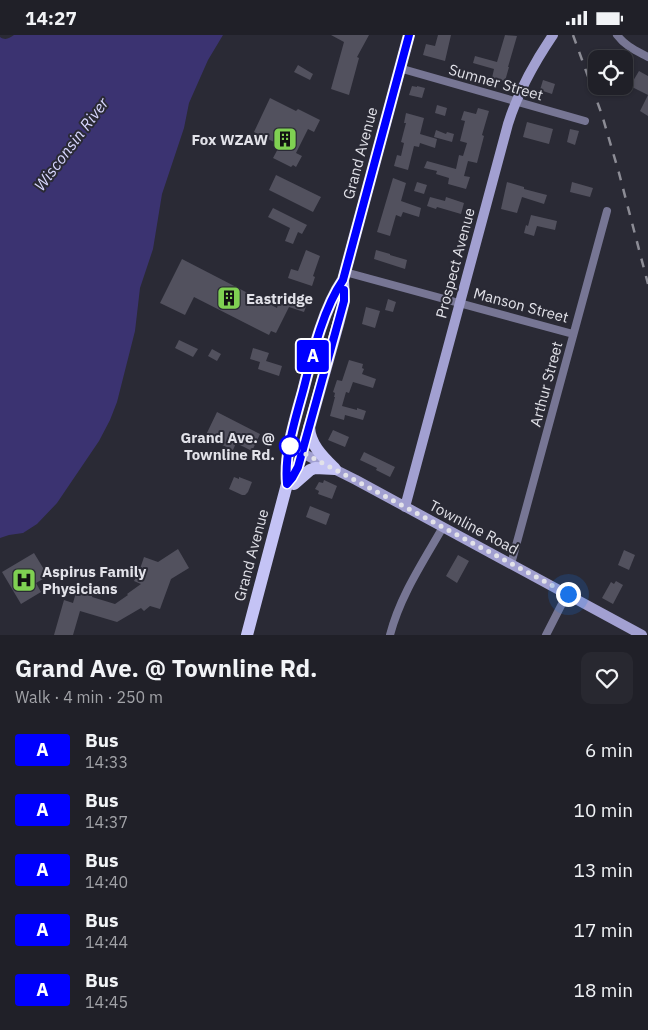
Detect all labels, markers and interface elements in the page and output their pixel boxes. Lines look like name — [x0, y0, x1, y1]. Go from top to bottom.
text: 14:27 — [25, 6, 77, 30]
map controls — [588, 50, 633, 95]
button: locate — [588, 50, 633, 95]
street label: Sumner Street — [447, 59, 545, 105]
water label: Wisconsin River — [29, 93, 113, 195]
street label: Grand Avenue — [339, 105, 381, 201]
building icon: Fox WZAW — [272, 126, 298, 152]
place label: Fox WZAW — [191, 130, 268, 149]
street label: Prospect Avenue — [431, 206, 479, 320]
street label: Manson Street — [471, 283, 571, 327]
building icon: Eastridge — [216, 285, 242, 311]
place label: Eastridge — [246, 289, 313, 308]
street label: Arthur Street — [525, 339, 567, 429]
line badge: A — [297, 340, 329, 372]
text: A — [307, 344, 319, 367]
place label: Grand Ave. @ Townline Rd. — [181, 428, 275, 464]
marker: Grand Ave. @ Townline Rd. — [279, 435, 301, 457]
street label: Townline Road — [426, 495, 522, 559]
street label: Grand Avenue — [230, 507, 272, 603]
place label: Aspirus Family Physicians — [42, 562, 146, 598]
hospital icon: Aspirus Family Physicians — [11, 567, 37, 593]
your location — [556, 582, 581, 607]
text: Grand Ave. @ Townline Rd. — [15, 652, 318, 684]
button: heart — [581, 652, 633, 704]
text: Walk · 4 min · 250 m — [15, 687, 163, 707]
text: Bus — [85, 728, 119, 752]
text: A — [36, 738, 49, 761]
text: 6 min — [585, 738, 633, 762]
text: 14:33 — [85, 752, 128, 772]
text: Bus — [85, 788, 119, 812]
text: A — [36, 798, 49, 821]
text: 10 min — [574, 798, 633, 822]
text: 14:37 — [85, 812, 128, 832]
text: Bus — [85, 848, 119, 872]
text: A — [36, 858, 49, 881]
text: 13 min — [574, 858, 633, 882]
text: 14:40 — [85, 872, 128, 892]
text: Bus — [85, 908, 119, 932]
text: A — [36, 918, 49, 941]
text: 17 min — [574, 918, 633, 942]
text: 14:44 — [85, 932, 128, 952]
text: Bus — [85, 968, 119, 992]
text: A — [36, 978, 49, 1001]
text: 18 min — [574, 978, 633, 1002]
text: 14:45 — [85, 992, 128, 1012]

